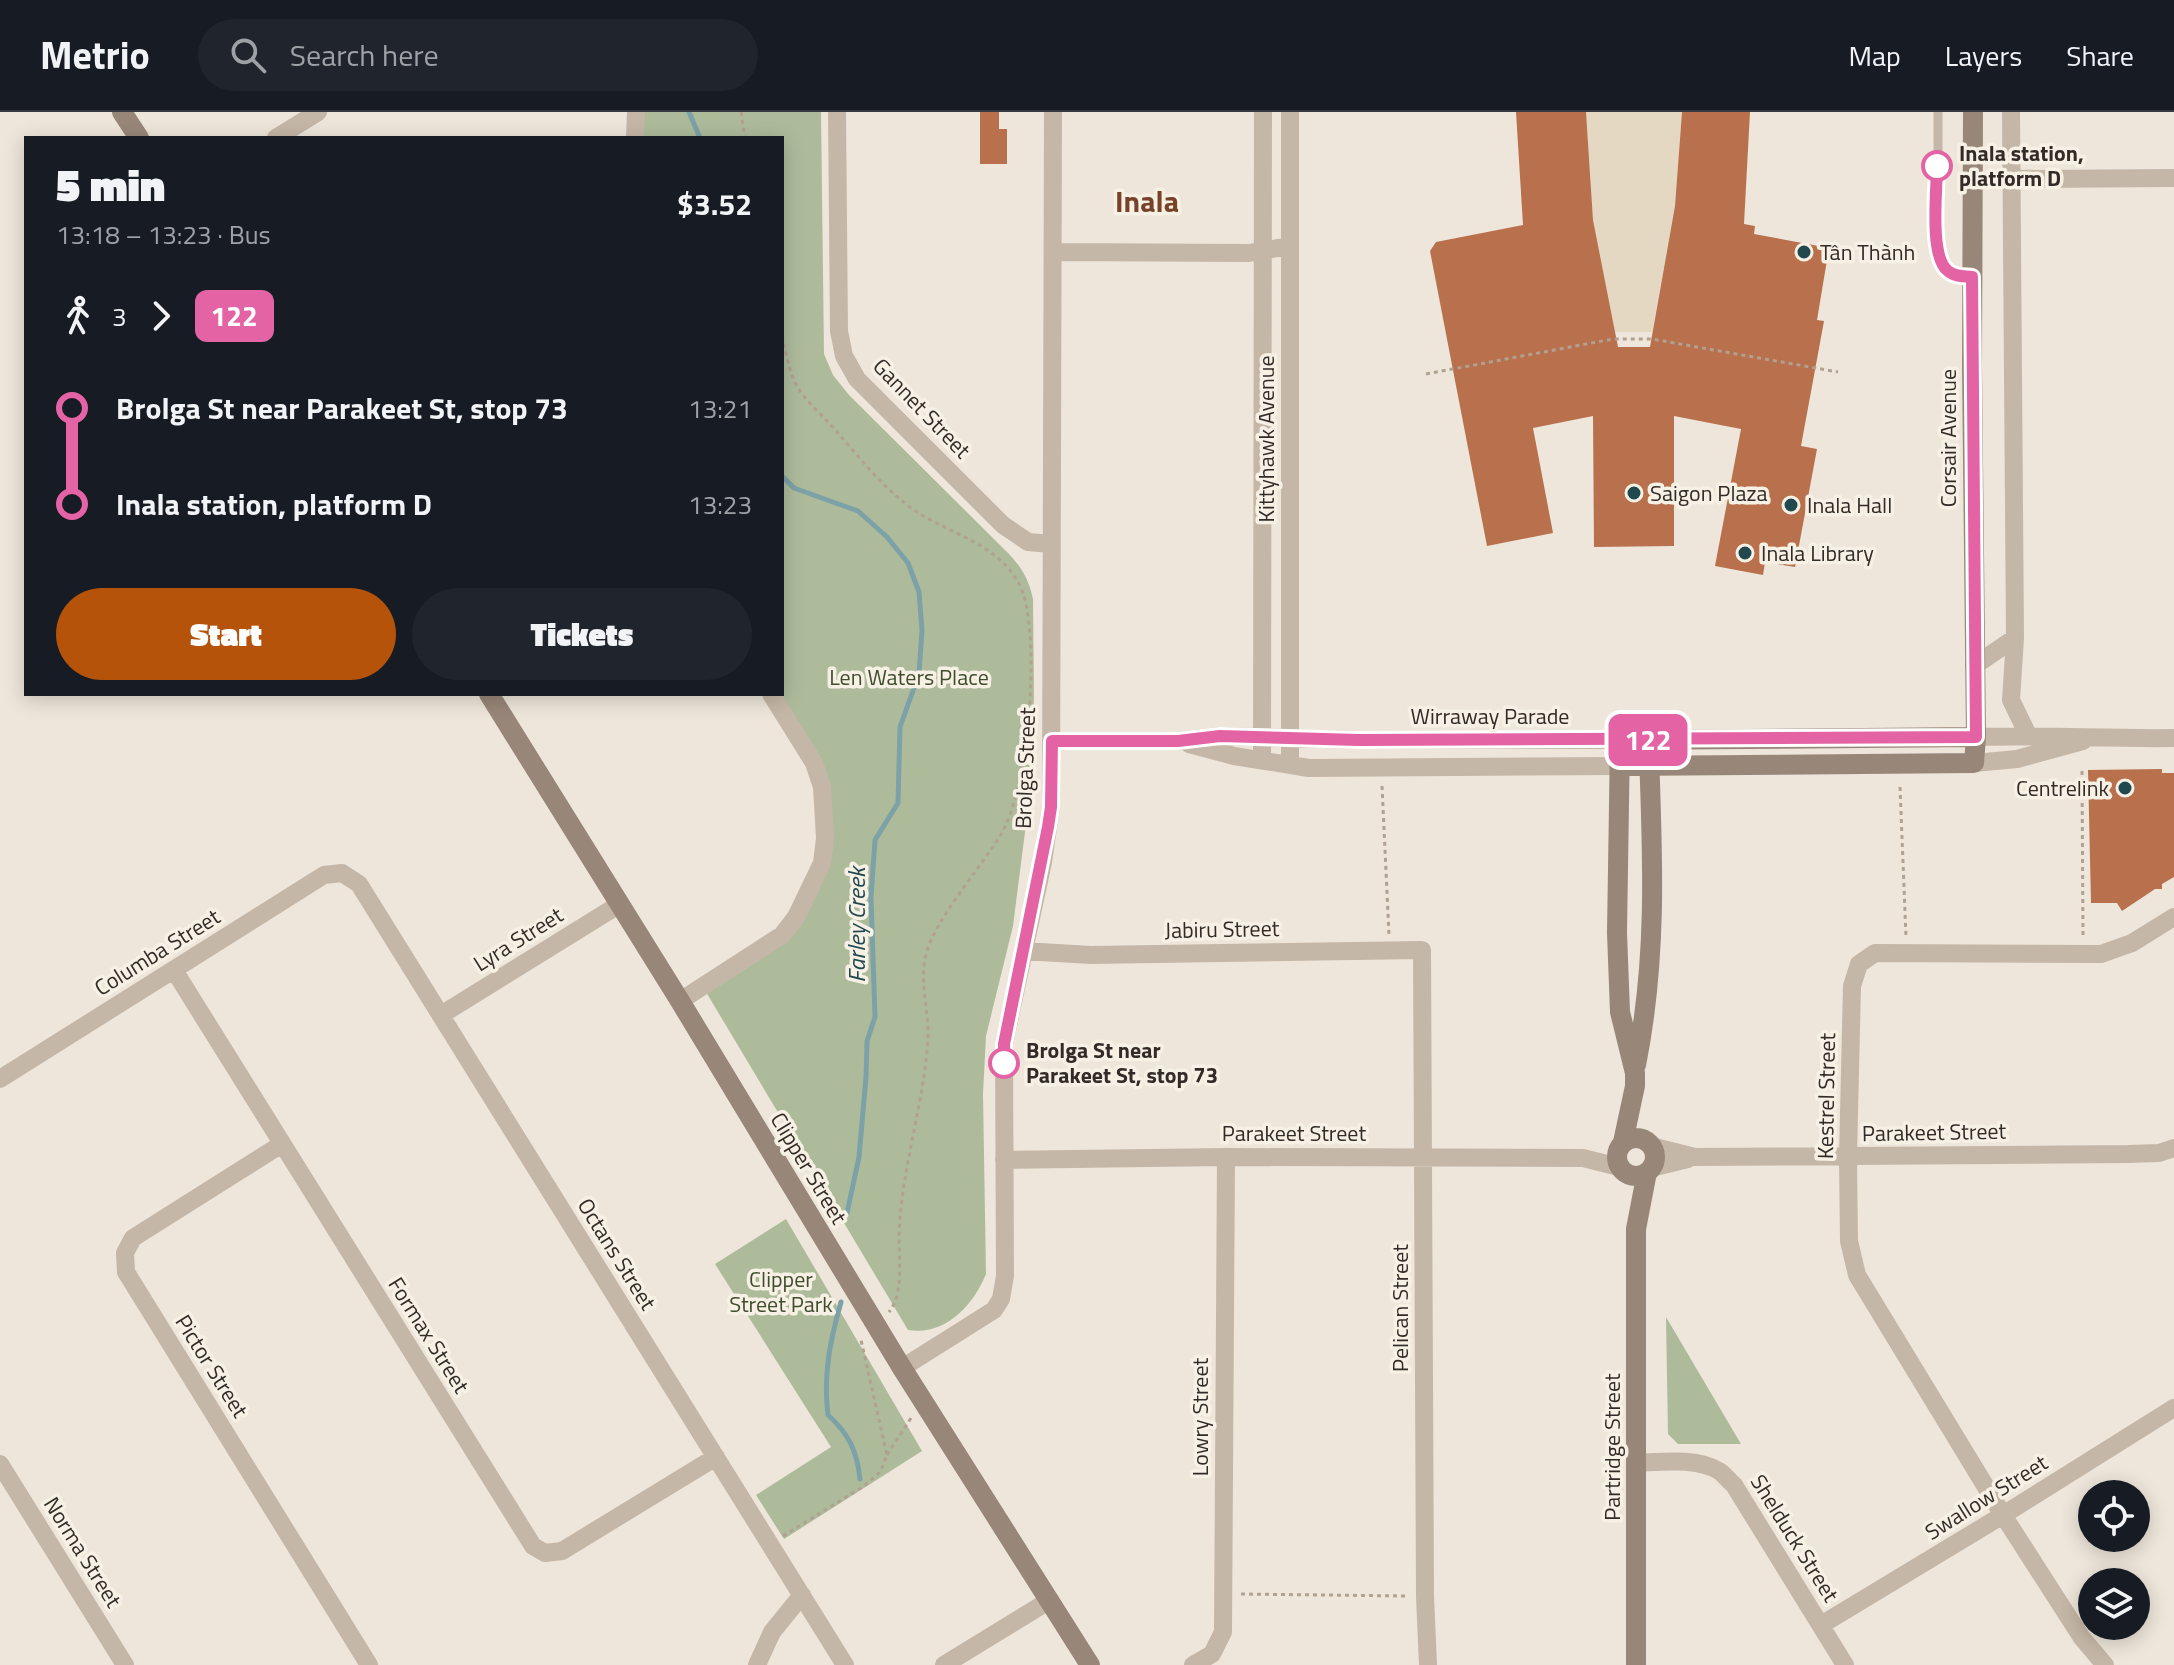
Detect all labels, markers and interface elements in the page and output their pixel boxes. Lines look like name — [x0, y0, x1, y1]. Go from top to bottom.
search box — [198, 19, 758, 91]
text: Metrio — [40, 26, 150, 84]
text: Search here — [290, 32, 439, 78]
icon: search — [226, 33, 270, 77]
text: Map — [1848, 34, 1901, 77]
text: Layers — [1945, 34, 2022, 77]
text: Share — [2066, 34, 2134, 77]
place label: Inala station, platform D — [1959, 136, 2084, 195]
text: 5 min — [56, 151, 165, 218]
marker: Inala station, platform D — [1922, 151, 1952, 181]
district label: Inala — [1115, 178, 1179, 224]
text: $3.52 — [677, 181, 752, 227]
text: 13:18 – 13:23 · Bus — [56, 215, 271, 254]
place label: Tân Thành — [1820, 235, 1915, 269]
marker: Tân Thành — [1795, 243, 1813, 261]
icon: walk — [56, 294, 100, 338]
icon: forward — [139, 294, 183, 338]
text: 122 — [211, 294, 258, 337]
text: 3 — [112, 297, 127, 336]
street label: Gannet Street — [865, 350, 979, 466]
street label: Kittyhawk Avenue — [1249, 355, 1283, 523]
street label: Corsair Avenue — [1931, 369, 1965, 507]
text: Brolga St near Parakeet St, stop 73 — [116, 385, 568, 431]
text: 13:21 — [688, 389, 752, 428]
place label: Saigon Plaza — [1650, 476, 1768, 510]
text: Inala station, platform D — [116, 481, 432, 527]
marker: Saigon Plaza — [1625, 484, 1643, 502]
text: 13:23 — [688, 485, 752, 524]
place label: Inala Hall — [1807, 488, 1892, 522]
marker: Inala Hall — [1782, 496, 1800, 514]
place label: Inala Library — [1761, 536, 1874, 570]
marker: Inala Library — [1736, 544, 1754, 562]
button: Start — [56, 588, 396, 680]
button: Tickets — [412, 588, 752, 680]
park label: Len Waters Place — [829, 660, 989, 694]
street label: Wirraway Parade — [1411, 699, 1569, 733]
street label: Brolga Street — [1006, 706, 1044, 829]
line badge: 122 — [1602, 714, 1694, 766]
text: 122 — [1624, 718, 1672, 761]
place label: Centrelink — [2016, 771, 2109, 805]
marker: Centrelink — [2116, 779, 2134, 797]
water label: Farley Creek — [838, 864, 874, 983]
street label: Lyra Street — [466, 898, 570, 980]
street label: Columba Street — [87, 900, 227, 1004]
street label: Jabiru Street — [1164, 911, 1280, 947]
street label: Kestrel Street — [1808, 1032, 1844, 1159]
place label: Brolga St near Parakeet St, stop 73 — [1026, 1033, 1218, 1092]
marker: Brolga St near Parakeet St, stop 73 — [989, 1048, 1019, 1078]
street label: Clipper Street — [762, 1106, 856, 1231]
street label: Parakeet Street — [1862, 1114, 2007, 1150]
street label: Parakeet Street — [1222, 1116, 1366, 1150]
street label: Octans Street — [569, 1191, 665, 1317]
street label: Pelican Street — [1383, 1244, 1417, 1372]
park label: Clipper Street Park — [729, 1262, 833, 1321]
street label: Formax Street — [380, 1270, 478, 1400]
street label: Pictor Street — [167, 1308, 257, 1424]
street label: Lowry Street — [1183, 1357, 1217, 1476]
street label: Partridge Street — [1595, 1373, 1629, 1521]
street label: Swallow Street — [1918, 1446, 2054, 1548]
street label: Shelduck Street — [1742, 1468, 1848, 1609]
map controls — [2078, 1480, 2150, 1640]
button: locate — [2078, 1480, 2150, 1552]
street label: Norma Street — [35, 1490, 131, 1614]
button: layers — [2078, 1568, 2150, 1640]

